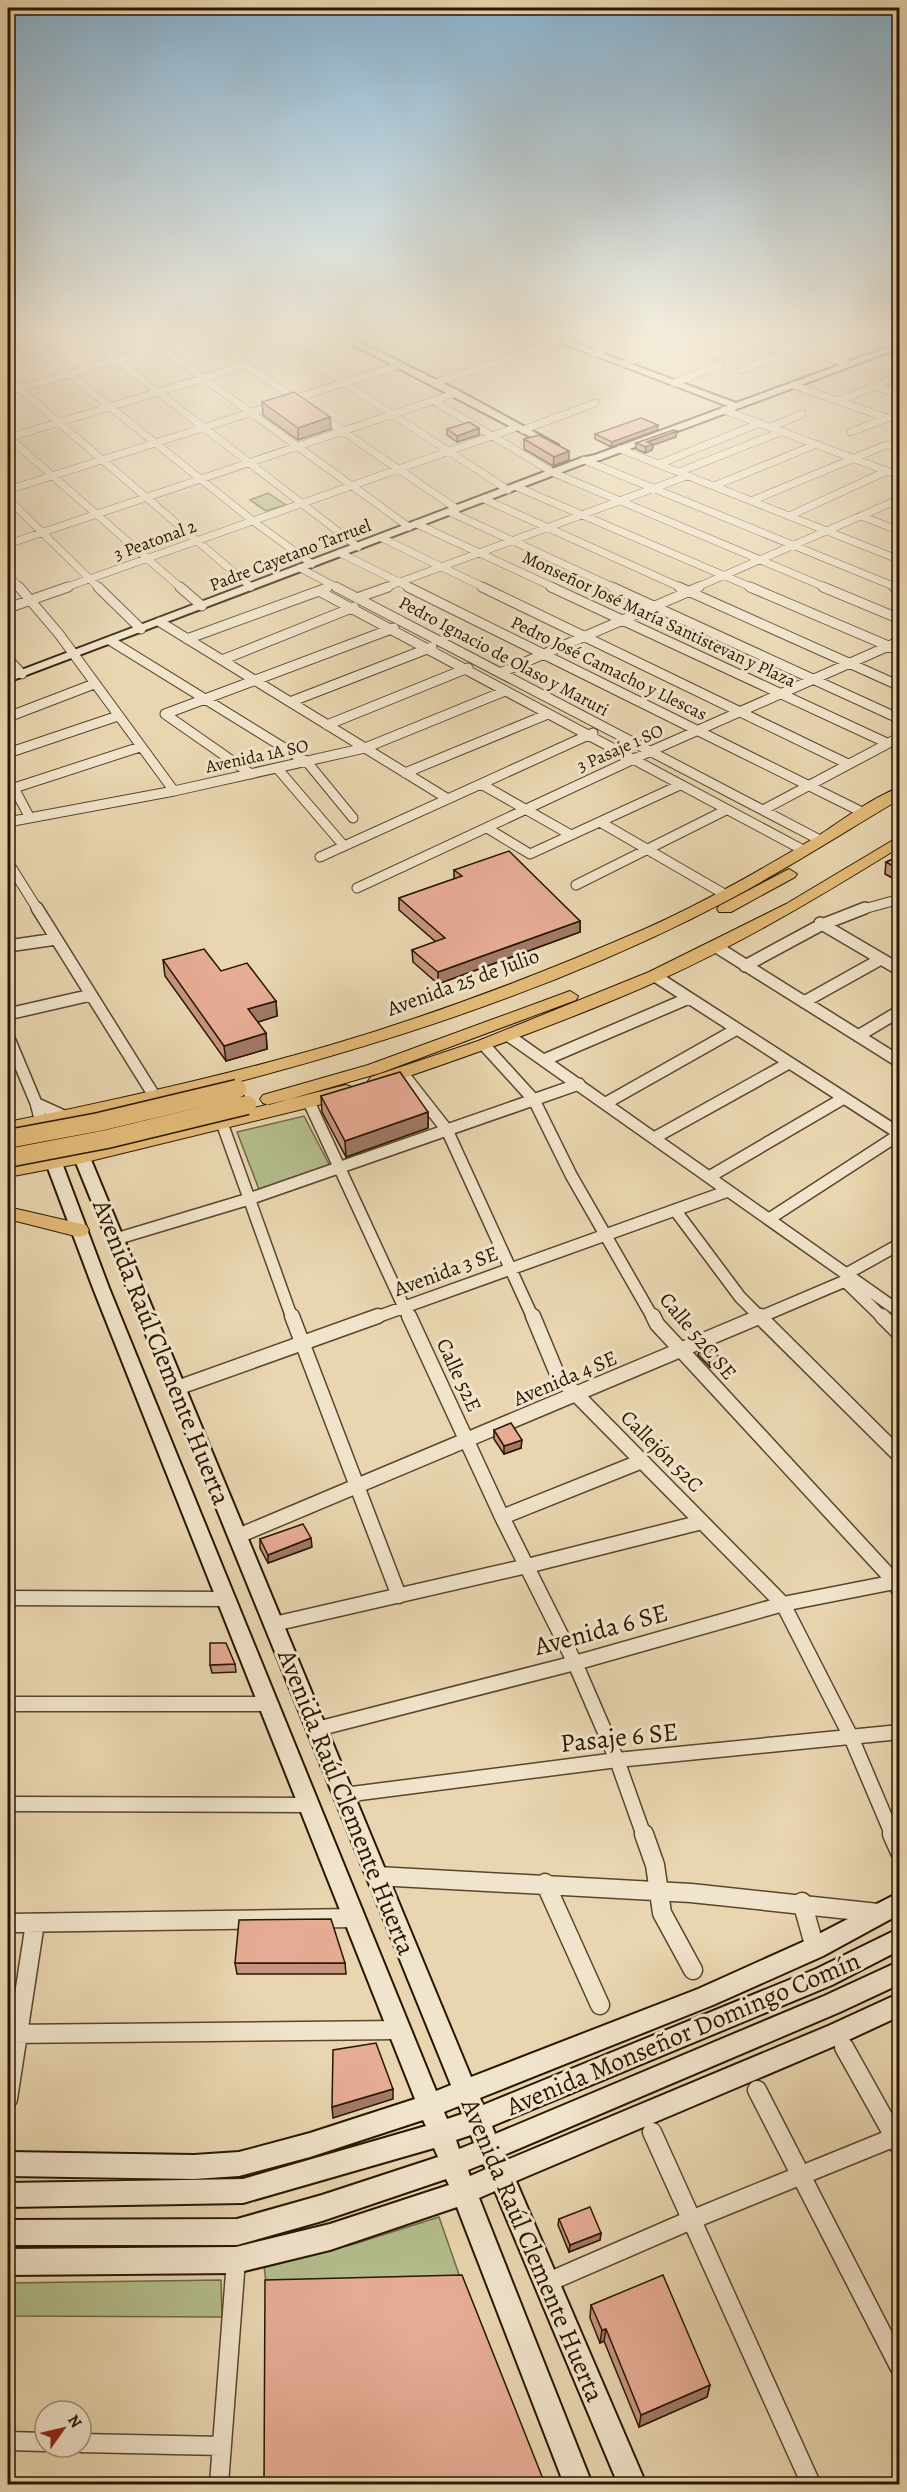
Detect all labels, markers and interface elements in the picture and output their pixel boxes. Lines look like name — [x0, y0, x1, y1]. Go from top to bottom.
street label: Padre Cayetano Tarruel — [206, 513, 375, 597]
street label: 3 Peatonal 2 — [110, 514, 200, 566]
street label: Monseñor José María Santistevan y Plaza — [518, 545, 800, 693]
street label: Pedro Ignacio de Olaso y Maruri — [395, 590, 613, 722]
street label: Pedro José Camacho y Llescas — [507, 610, 711, 726]
street label: 3 Pasaje 1 SO — [573, 718, 667, 778]
street label: Avenida 1A SO — [202, 733, 311, 779]
street label: Avenida 25 de Julio — [382, 941, 543, 1023]
street label: Avenida Raúl Clemente Huerta — [84, 1193, 239, 1510]
street label: Avenida 3 SE — [389, 1239, 502, 1303]
street label: Calle 52C SE — [653, 1286, 743, 1386]
street label: Calle 52E — [430, 1334, 488, 1416]
street label: Avenida 4 SE — [508, 1344, 621, 1413]
street label: Callejón 52C — [615, 1404, 709, 1498]
street label: Avenida 6 SE — [530, 1595, 672, 1664]
street label: Avenida Raúl Clemente Huerta — [269, 1643, 424, 1960]
street label: Pasaje 6 SE — [558, 1714, 680, 1761]
street label: Avenida Monseñor Domingo Comín — [500, 1943, 865, 2124]
street label: Avenida Raúl Clemente Huerta — [452, 2092, 612, 2407]
north arrow — [33, 2399, 93, 2459]
text: N — [62, 2410, 87, 2432]

